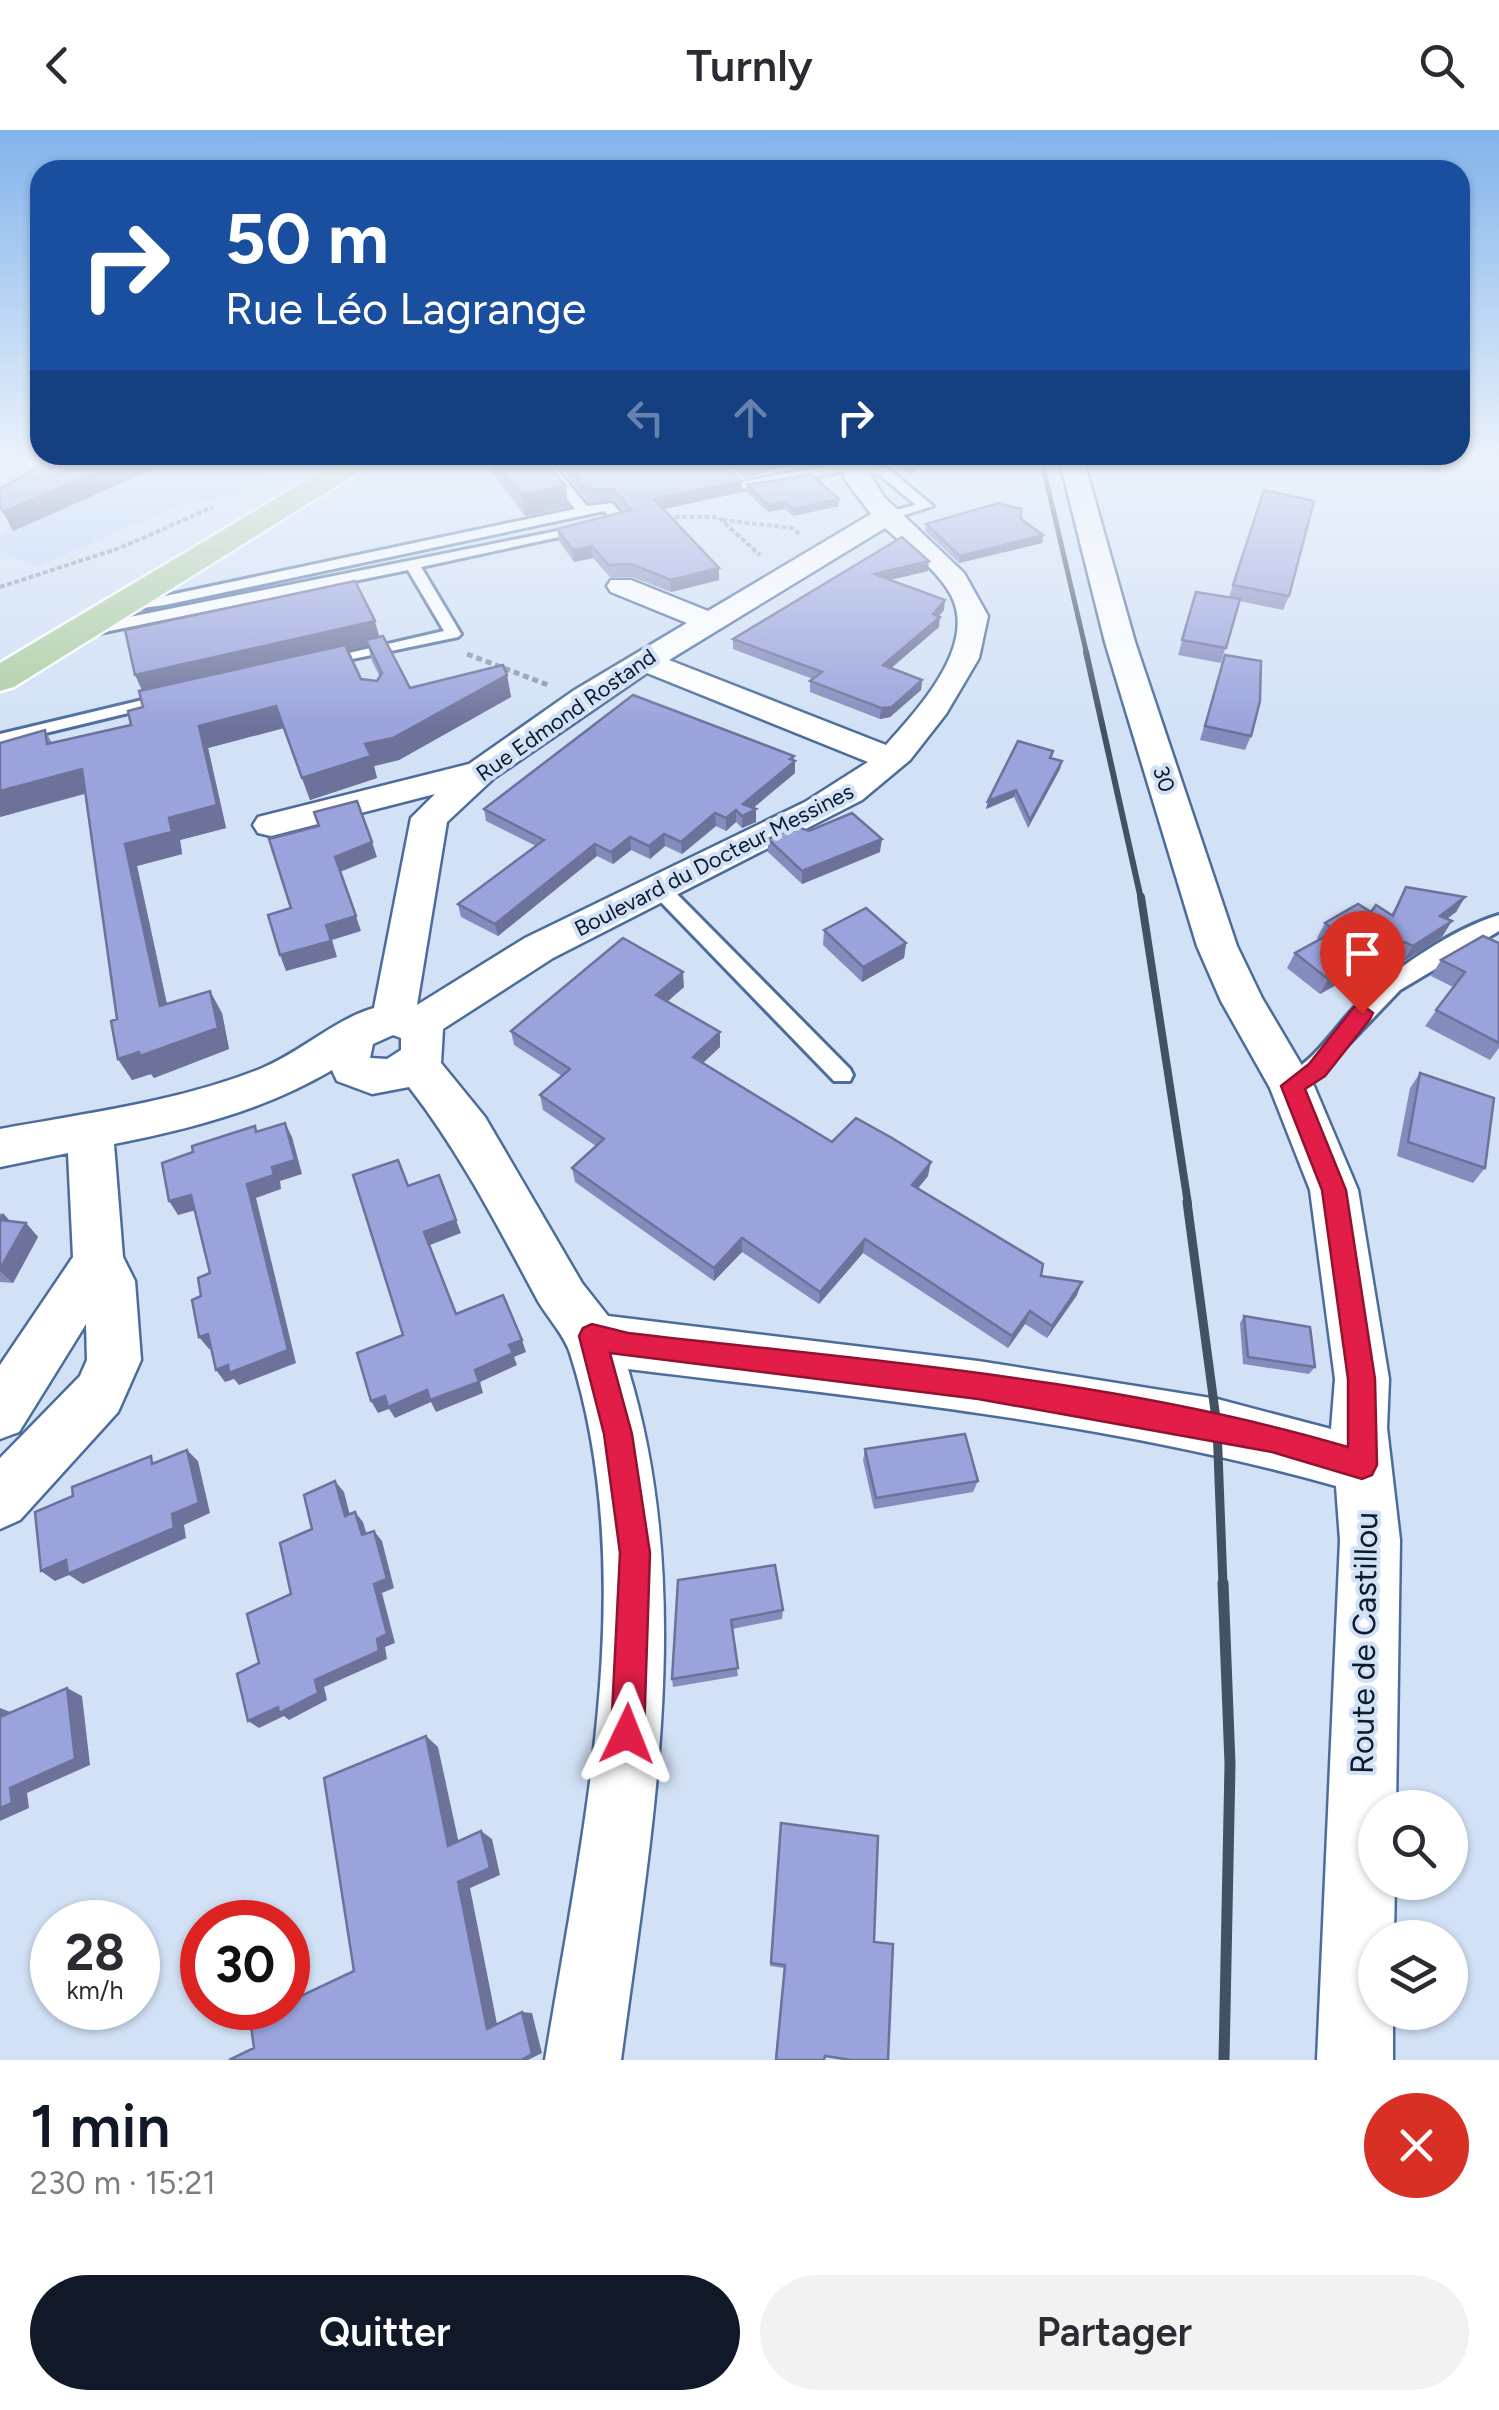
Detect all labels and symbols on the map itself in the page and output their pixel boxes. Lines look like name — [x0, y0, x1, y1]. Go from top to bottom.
street label: Rue Edmond Rostand — [471, 643, 661, 787]
street label: 30 — [1147, 762, 1181, 796]
street label: Boulevard du Docteur Messines — [570, 778, 858, 942]
pin — [1320, 911, 1405, 1014]
street label: Route de Castillou — [1343, 1512, 1385, 1774]
position arrow — [575, 1682, 679, 1786]
speed limit sign: 30 — [180, 1900, 310, 2030]

